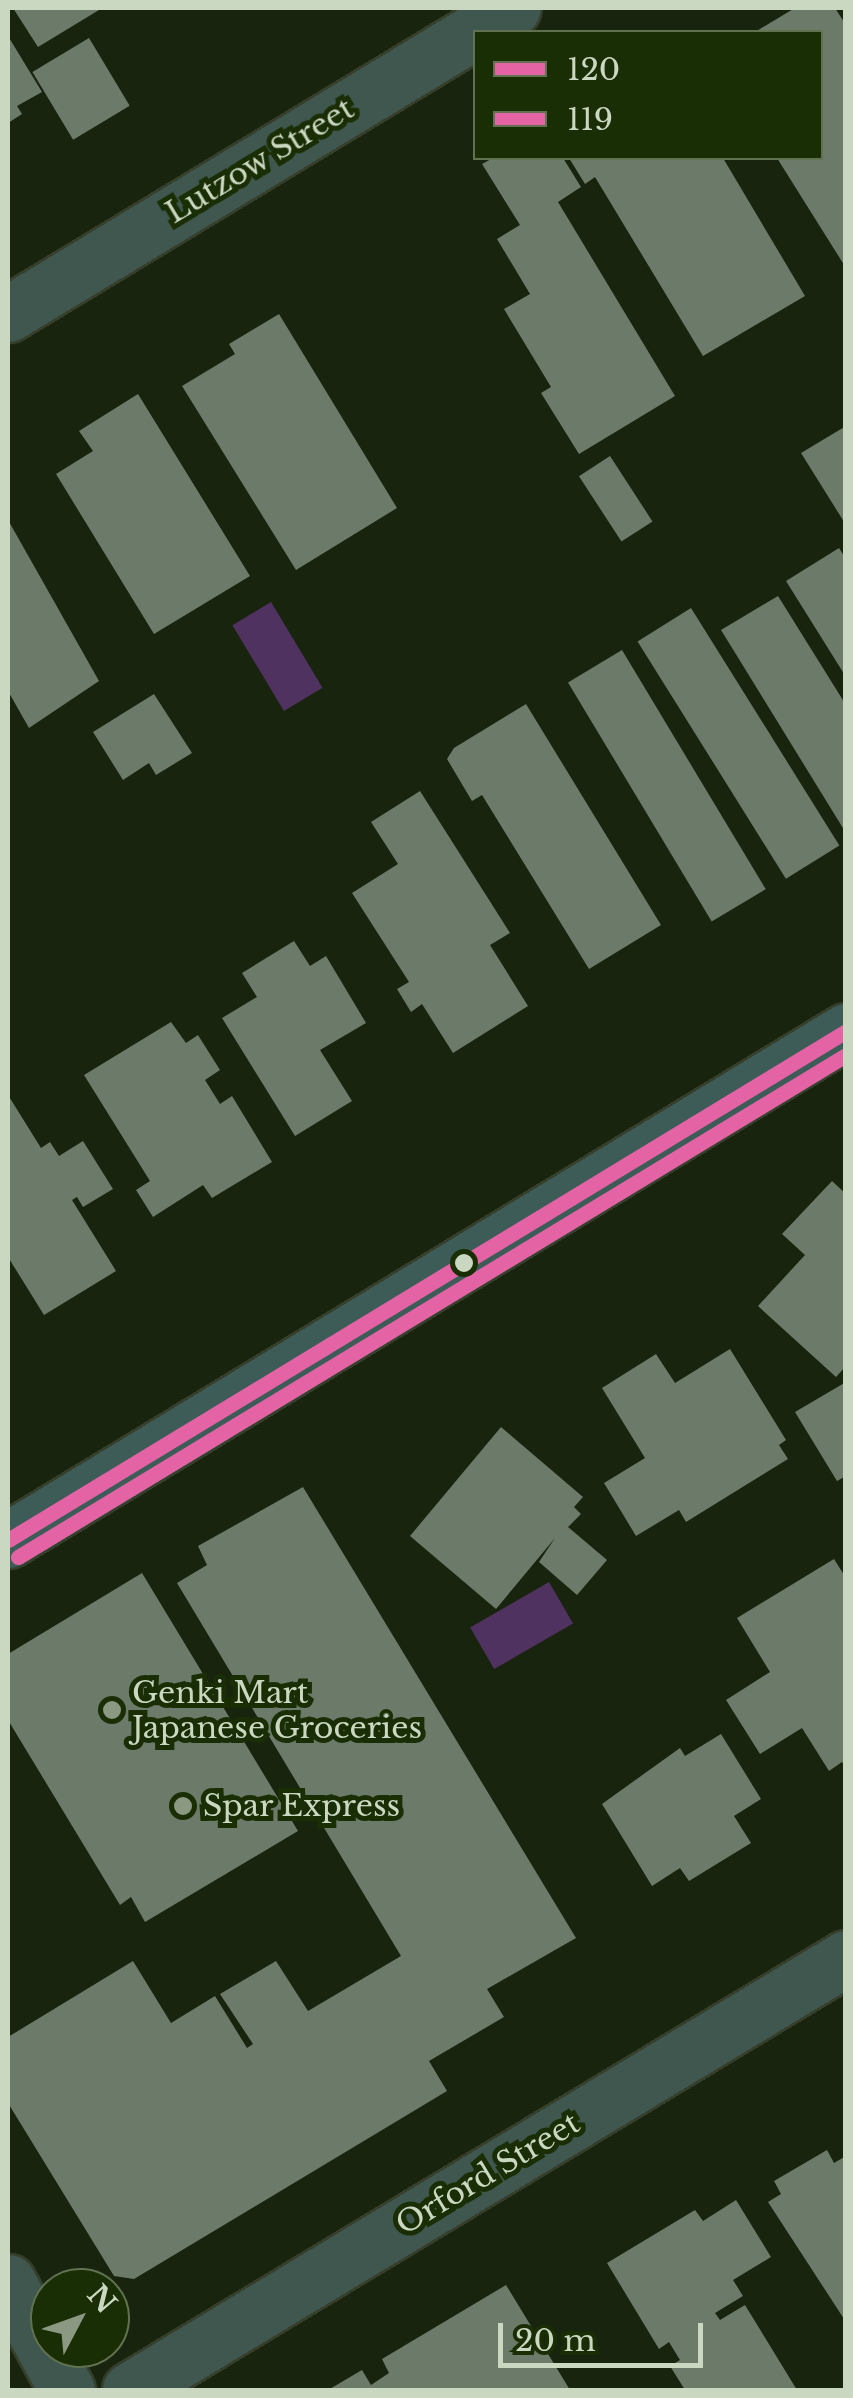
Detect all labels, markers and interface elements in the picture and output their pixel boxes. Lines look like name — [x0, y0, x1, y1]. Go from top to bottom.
legend — [473, 30, 823, 160]
text: 120 — [567, 51, 620, 88]
street label: Lutzow Street — [159, 91, 361, 231]
text: 119 — [567, 101, 613, 138]
unlabelled marker — [454, 1253, 474, 1273]
place label: Genki Mart Japanese Groceries — [132, 1675, 422, 1746]
marker: Genki Mart Japanese Groceries — [101, 1699, 123, 1721]
place label: Spar Express — [203, 1788, 401, 1824]
marker: Spar Express — [172, 1795, 194, 1817]
street label: Orford Street — [390, 2105, 586, 2243]
north arrow — [30, 2268, 130, 2368]
text: N — [80, 2278, 123, 2321]
scale bar — [503, 2303, 708, 2365]
text: 20 m — [515, 2322, 596, 2359]

